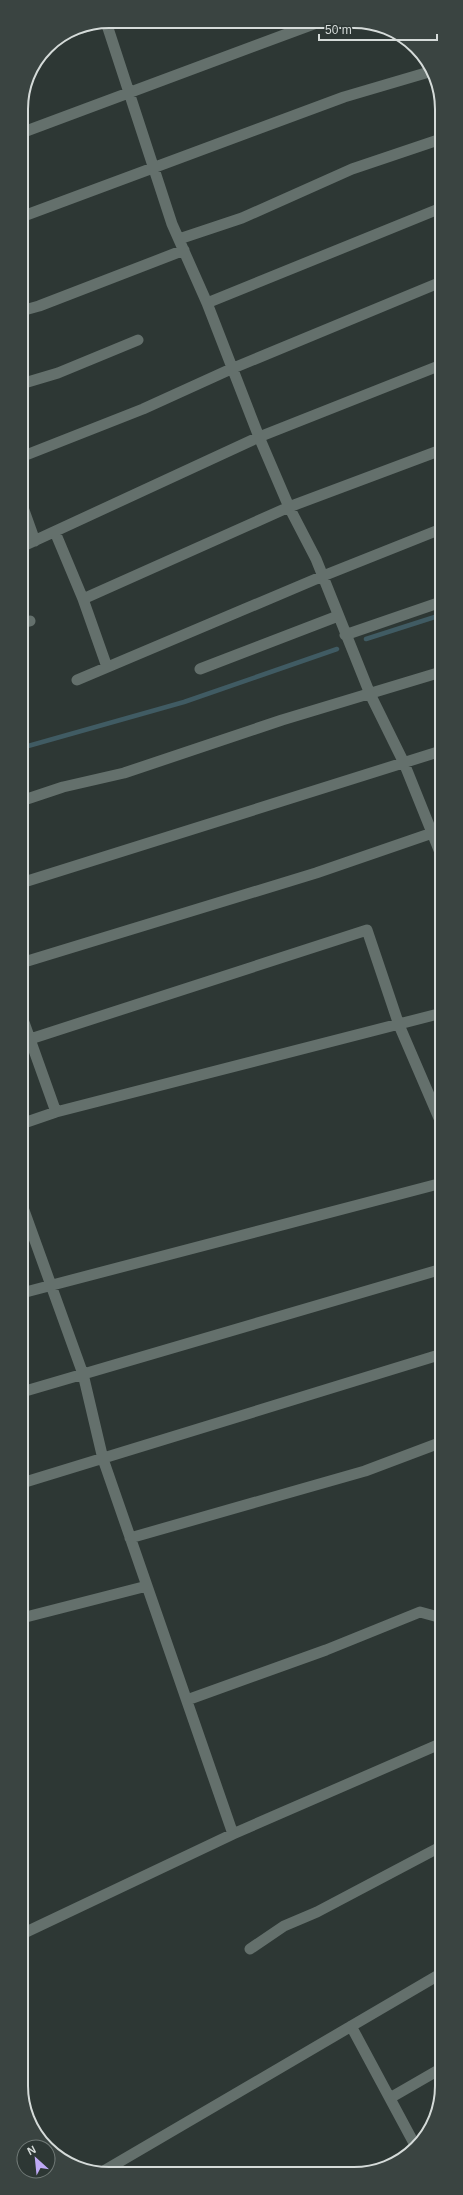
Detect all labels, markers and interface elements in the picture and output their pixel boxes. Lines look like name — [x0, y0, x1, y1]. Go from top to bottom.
scale bar — [319, 16, 437, 42]
text: 50 m — [325, 23, 352, 37]
north arrow — [16, 2139, 56, 2179]
text: N — [25, 2143, 38, 2157]

